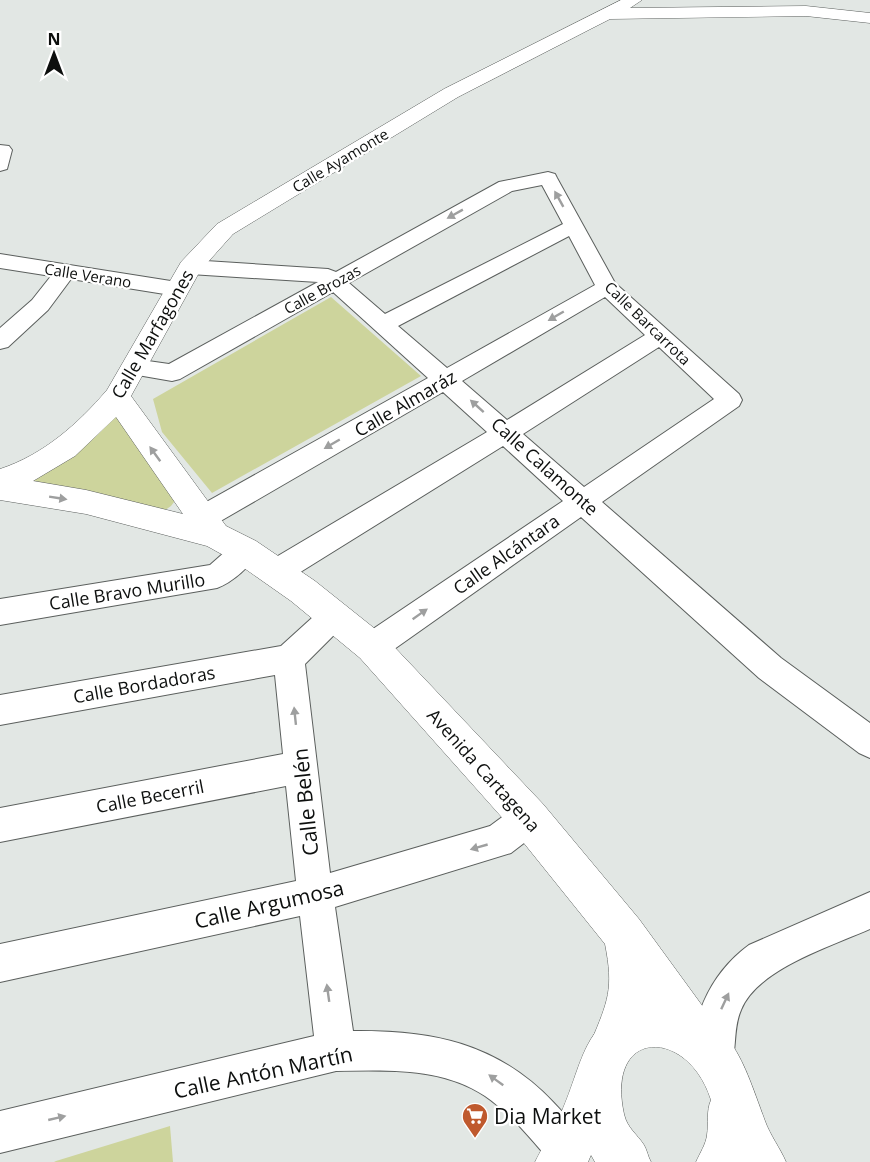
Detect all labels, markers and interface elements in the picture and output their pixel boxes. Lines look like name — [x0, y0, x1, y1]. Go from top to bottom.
north arrow — [24, 24, 84, 84]
text: N — [47, 28, 61, 50]
street label: Calle Ayamonte — [288, 123, 392, 197]
one-way arrow — [554, 190, 564, 207]
one-way arrow — [446, 209, 463, 219]
street label: Calle Verano — [43, 258, 133, 292]
street label: Calle Brozas — [280, 260, 364, 318]
street label: Calle Marfagones — [105, 265, 199, 403]
street label: Calle Barcarrota — [601, 277, 695, 369]
one-way arrow — [548, 311, 565, 321]
street label: Calle Almaráz — [350, 364, 460, 442]
one-way arrow — [470, 400, 485, 413]
street label: Calle Calamonte — [486, 412, 604, 520]
one-way arrow — [323, 439, 340, 449]
one-way arrow — [149, 447, 161, 463]
one-way arrow — [48, 493, 67, 502]
street label: Calle Alcántara — [448, 508, 564, 600]
street label: Calle Bravo Murillo — [47, 567, 207, 615]
one-way arrow — [412, 608, 428, 620]
street label: Calle Bordadoras — [71, 660, 217, 708]
street label: Avenida Cartagena — [422, 703, 546, 837]
one-way arrow — [290, 707, 300, 726]
street label: Calle Belén — [285, 747, 325, 857]
street label: Calle Becerril — [94, 774, 206, 818]
one-way arrow — [470, 843, 488, 852]
street label: Calle Argumosa — [191, 873, 347, 935]
one-way arrow — [323, 984, 333, 1003]
one-way arrow — [720, 993, 729, 1010]
street label: Calle Antón Martín — [171, 1039, 355, 1105]
one-way arrow — [488, 1074, 504, 1086]
supermarket icon: Dia Market — [460, 1101, 490, 1139]
place label: Dia Market — [494, 1102, 601, 1130]
one-way arrow — [48, 1113, 66, 1123]

